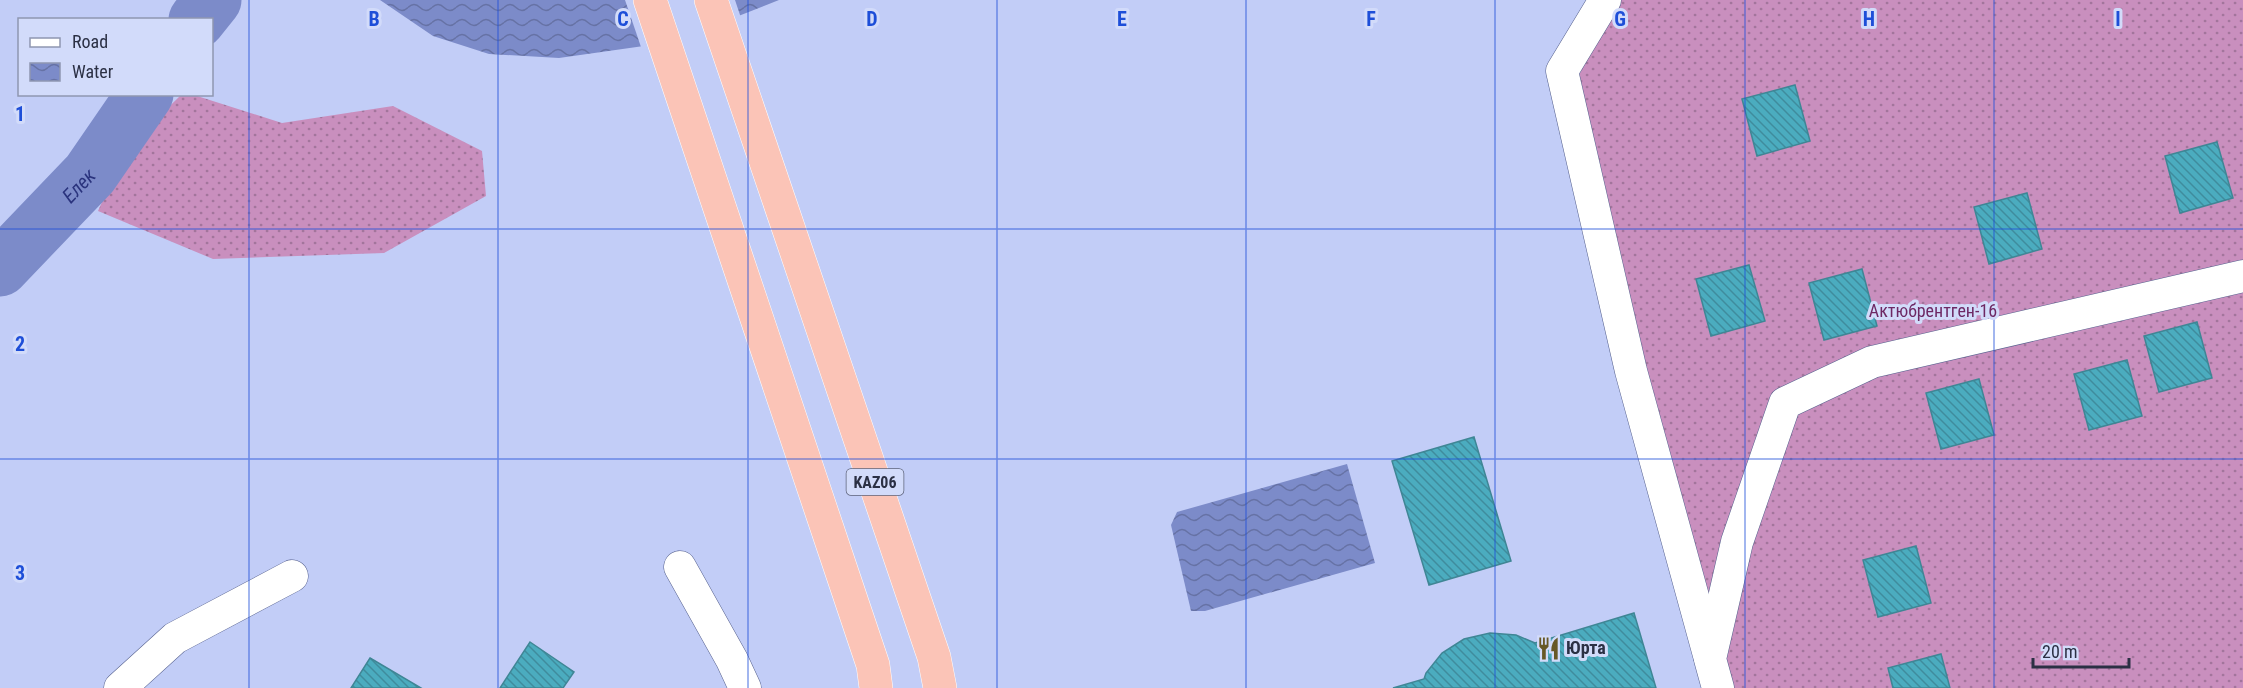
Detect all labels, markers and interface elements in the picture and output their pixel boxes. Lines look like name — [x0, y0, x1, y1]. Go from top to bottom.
text: B — [368, 7, 380, 31]
text: C — [617, 7, 629, 31]
text: D — [866, 7, 878, 31]
text: E — [1117, 7, 1127, 31]
text: F — [1366, 7, 1376, 31]
text: G — [1614, 7, 1626, 31]
text: H — [1863, 7, 1875, 31]
text: I — [2115, 7, 2121, 31]
legend — [18, 18, 213, 96]
text: Road — [72, 31, 108, 52]
text: Water — [72, 61, 114, 82]
text: 1 — [15, 102, 25, 126]
water label: Елек — [57, 163, 101, 208]
park label: Актюбрентген-16 — [1869, 300, 1997, 321]
text: 2 — [15, 332, 25, 356]
road number: KАZ06 — [846, 469, 904, 495]
text: 3 — [15, 561, 25, 585]
scale bar — [2033, 631, 2129, 669]
restaurant icon: Юрта — [1535, 635, 1561, 661]
place label: Юрта — [1566, 637, 1606, 658]
text: 20 m — [2042, 641, 2077, 662]

